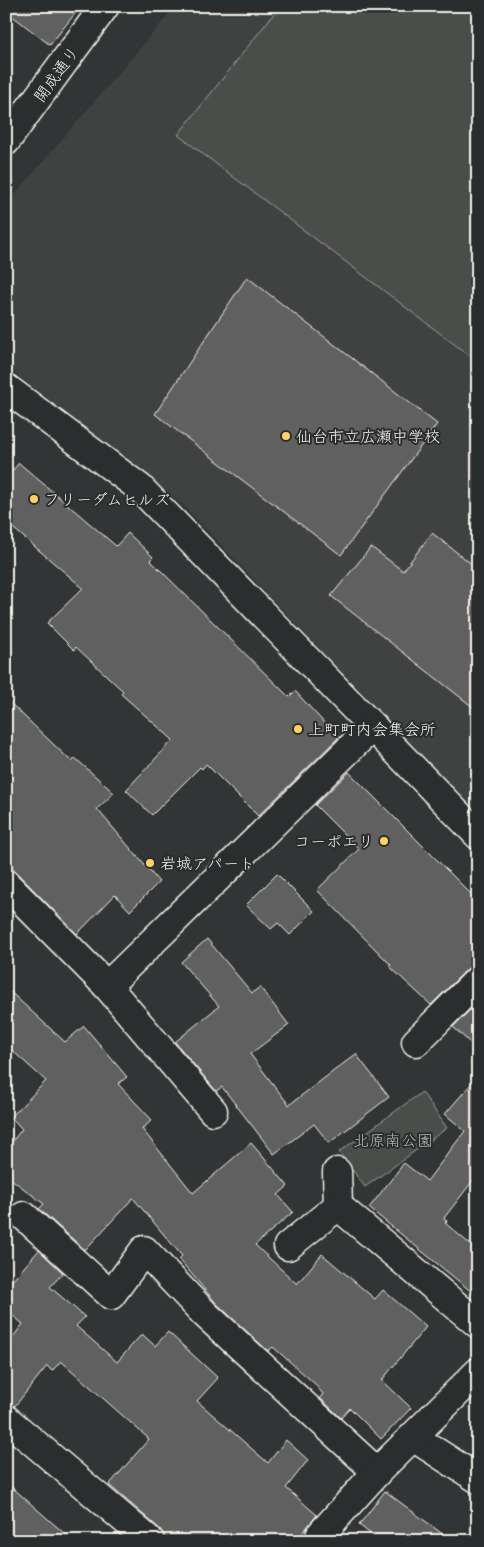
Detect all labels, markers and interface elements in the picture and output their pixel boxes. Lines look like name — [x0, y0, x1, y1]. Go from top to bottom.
street label: 開成通り — [32, 44, 85, 108]
place label: 仙台市立広瀬中学校 — [296, 428, 440, 449]
marker: 仙台市立広瀬中学校 — [280, 430, 292, 442]
place label: フリーダムヒルズ — [44, 492, 170, 512]
marker: フリーダムヒルズ — [28, 493, 40, 505]
place label: 上町町内会集会所 — [308, 721, 436, 742]
marker: 上町町内会集会所 — [292, 723, 304, 735]
place label: コーポエリ — [294, 835, 374, 854]
marker: コーポエリ — [378, 835, 390, 847]
place label: 岩城アパート — [160, 856, 255, 876]
marker: 岩城アパート — [144, 857, 156, 869]
park label: 北原南公園 — [353, 1132, 433, 1153]

